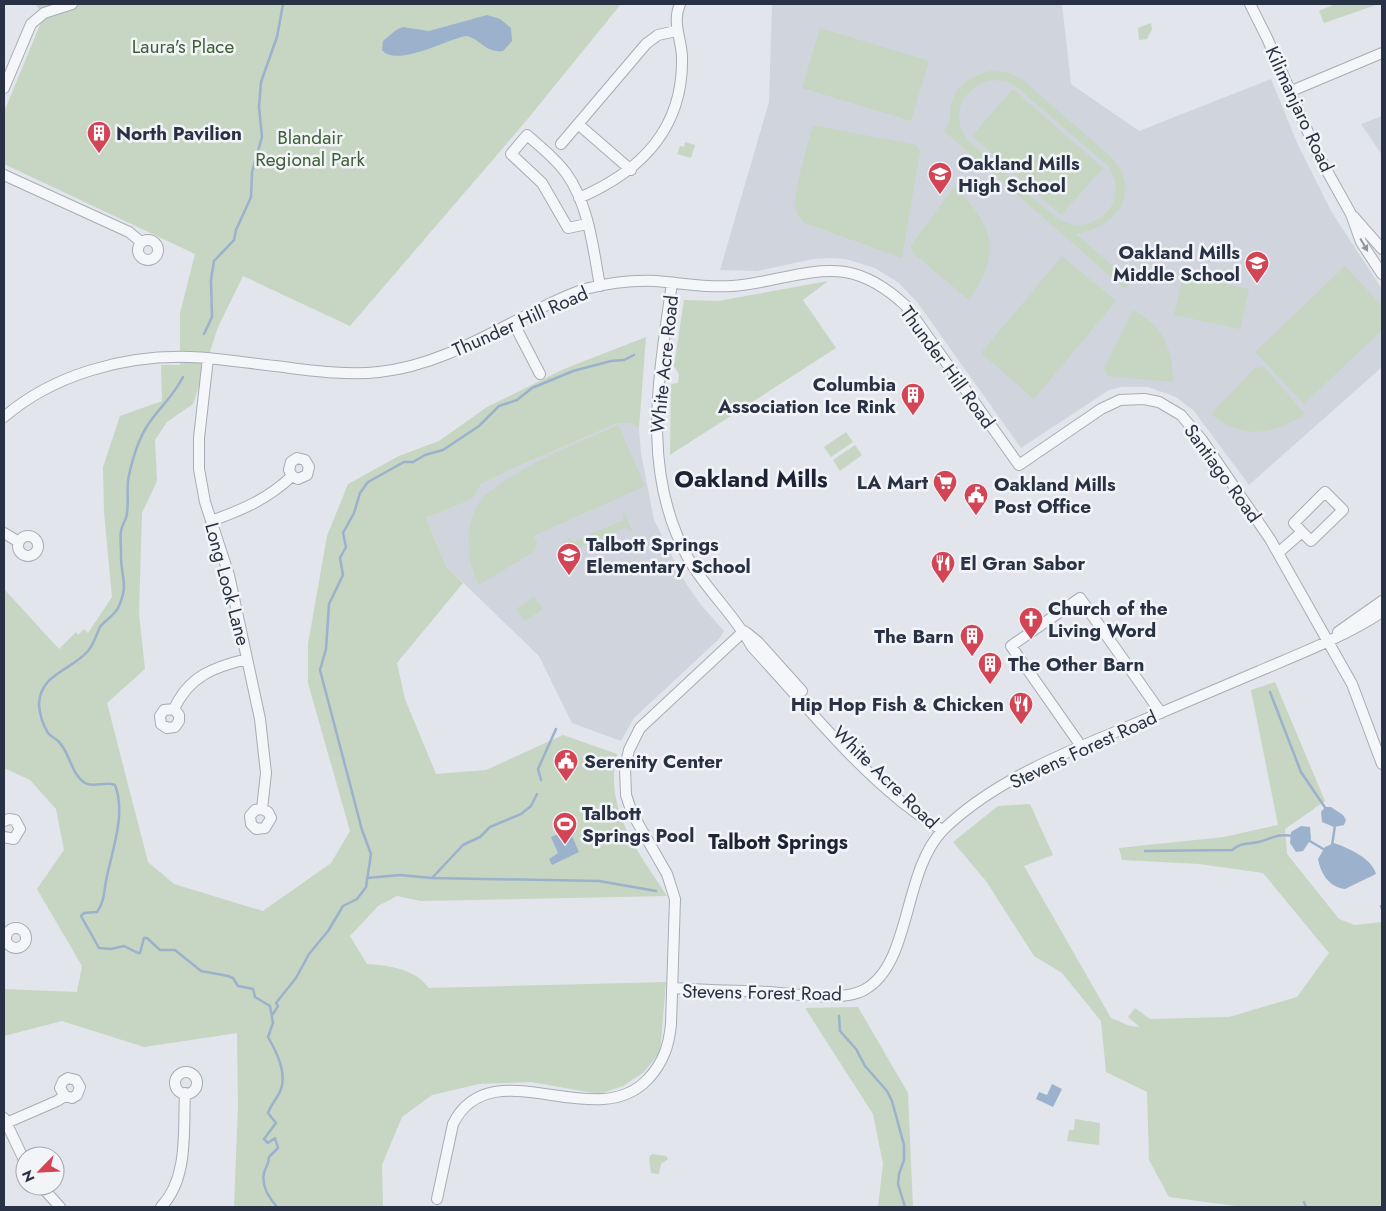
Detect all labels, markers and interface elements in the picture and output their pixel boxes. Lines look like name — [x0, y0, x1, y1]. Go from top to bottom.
park label: Laura's Place — [132, 33, 234, 60]
street label: Kilimanjaro Road — [1259, 42, 1341, 177]
building icon: North Pavilion — [86, 120, 112, 154]
place label: North Pavilion — [116, 120, 242, 147]
park label: Blandair Regional Park — [255, 124, 365, 173]
place label: Oakland Mills High School — [958, 150, 1080, 199]
school or university icon: Oakland Mills High School — [927, 161, 953, 195]
place label: Oakland Mills Middle School — [1113, 239, 1240, 288]
one-way arrow — [1359, 239, 1368, 252]
school or university icon: Oakland Mills Middle School — [1244, 250, 1270, 284]
street label: Thunder Hill Road — [448, 280, 592, 363]
street label: White Acre Road — [644, 294, 685, 434]
street label: Thunder Hill Road — [894, 300, 1001, 434]
place label: Columbia Association Ice Rink — [717, 371, 896, 420]
building icon: Columbia Association Ice Rink — [900, 382, 926, 416]
street label: Santiago Road — [1178, 418, 1268, 528]
district label: Oakland Mills — [674, 461, 828, 496]
place label: LA Mart — [857, 469, 928, 496]
supermarket icon: LA Mart — [932, 469, 958, 503]
place label: Oakland Mills Post Office — [994, 471, 1116, 520]
public building icon: Oakland Mills Post Office — [963, 482, 989, 516]
street label: Long Look Lane — [198, 520, 257, 649]
place label: Talbott Springs Elementary School — [586, 531, 751, 580]
school or university icon: Talbott Springs Elementary School — [556, 542, 582, 576]
restaurant icon: El Gran Sabor — [930, 550, 956, 584]
place label: El Gran Sabor — [960, 550, 1085, 577]
place label: Church of the Living Word — [1048, 595, 1168, 644]
church icon: Church of the Living Word — [1018, 606, 1044, 640]
place label: The Barn — [874, 623, 954, 650]
building icon: The Barn — [959, 623, 985, 657]
building icon: The Other Barn — [977, 651, 1003, 685]
place label: The Other Barn — [1008, 651, 1145, 678]
place label: Hip Hop Fish & Chicken — [791, 691, 1004, 718]
restaurant icon: Hip Hop Fish & Chicken — [1008, 691, 1034, 725]
street label: Stevens Forest Road — [1005, 703, 1161, 795]
street label: White Acre Road — [827, 720, 945, 835]
public building icon: Serenity Center — [553, 748, 579, 782]
place label: Serenity Center — [584, 748, 723, 775]
place label: Talbott Springs Pool — [582, 800, 694, 849]
sports icon: Talbott Springs Pool — [552, 811, 578, 845]
district label: Talbott Springs — [708, 828, 848, 857]
street label: Stevens Forest Road — [682, 978, 842, 1007]
north arrow — [15, 1146, 65, 1196]
text: N — [17, 1167, 40, 1185]

